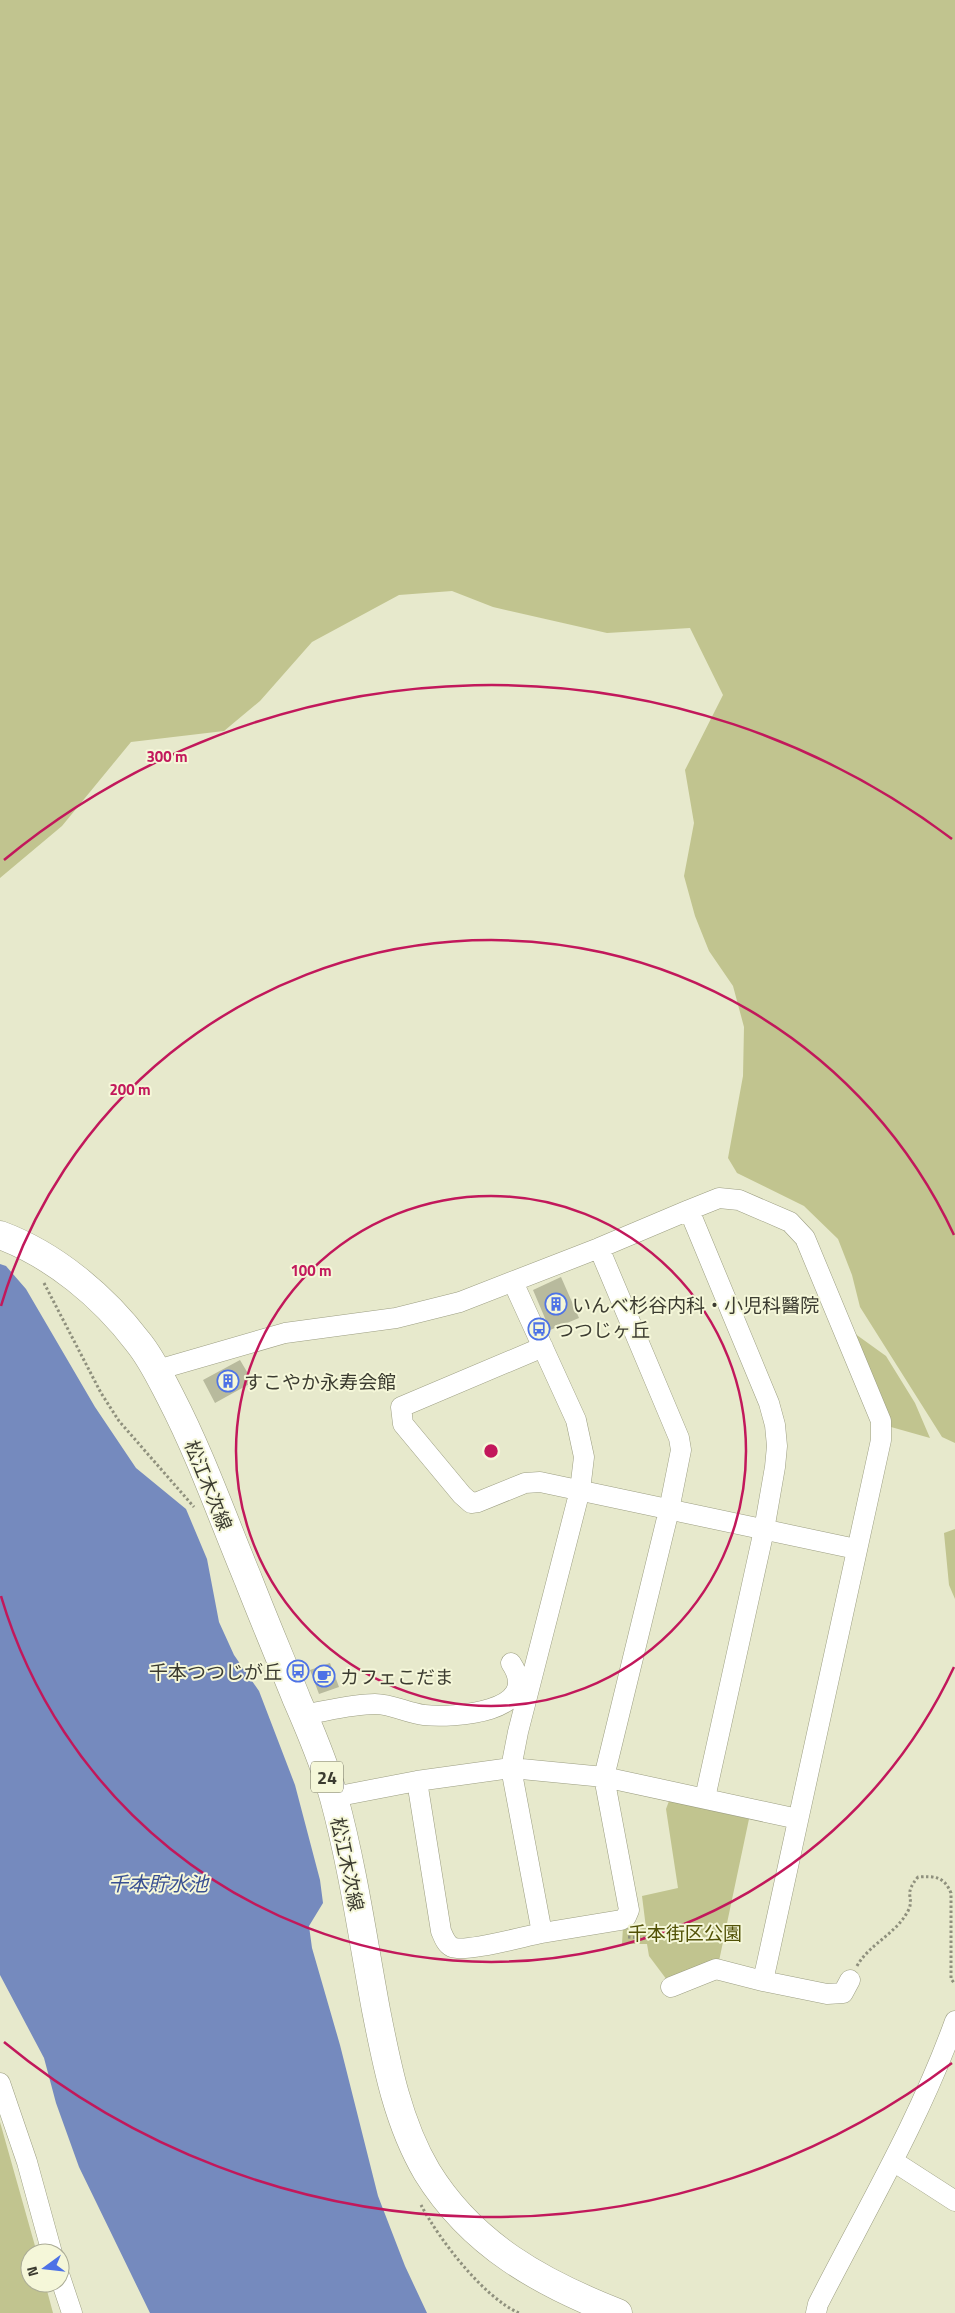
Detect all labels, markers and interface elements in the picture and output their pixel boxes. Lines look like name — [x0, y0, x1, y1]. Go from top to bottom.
text: 300 m — [146, 745, 188, 768]
text: 200 m — [109, 1078, 151, 1101]
text: 100 m — [290, 1259, 332, 1282]
place label: いんべ杉谷内科・小児科醫院 — [572, 1290, 819, 1319]
building icon: いんべ杉谷内科・小児科醫院 — [544, 1292, 568, 1316]
place label: つつじヶ丘 — [555, 1315, 650, 1344]
bus stop icon: つつじヶ丘 — [527, 1317, 551, 1341]
place label: すこやか永寿会館 — [244, 1367, 396, 1396]
building icon: すこやか永寿会館 — [216, 1369, 240, 1393]
street label: 松江木次線 — [178, 1436, 240, 1534]
centre of rings — [482, 1442, 500, 1460]
place label: 千本つつじが丘 — [149, 1657, 282, 1686]
bus stop icon: 千本つつじが丘 — [286, 1659, 310, 1683]
place label: カフェこだま — [340, 1662, 454, 1691]
cafe icon: カフェこだま — [312, 1664, 336, 1688]
road number: 24 — [311, 1761, 343, 1792]
street label: 松江木次線 — [324, 1815, 372, 1913]
water label: 千本貯水池 — [108, 1868, 210, 1899]
park label: 千本街区公園 — [628, 1918, 742, 1947]
north arrow — [20, 2243, 70, 2293]
text: N — [21, 2264, 43, 2279]

